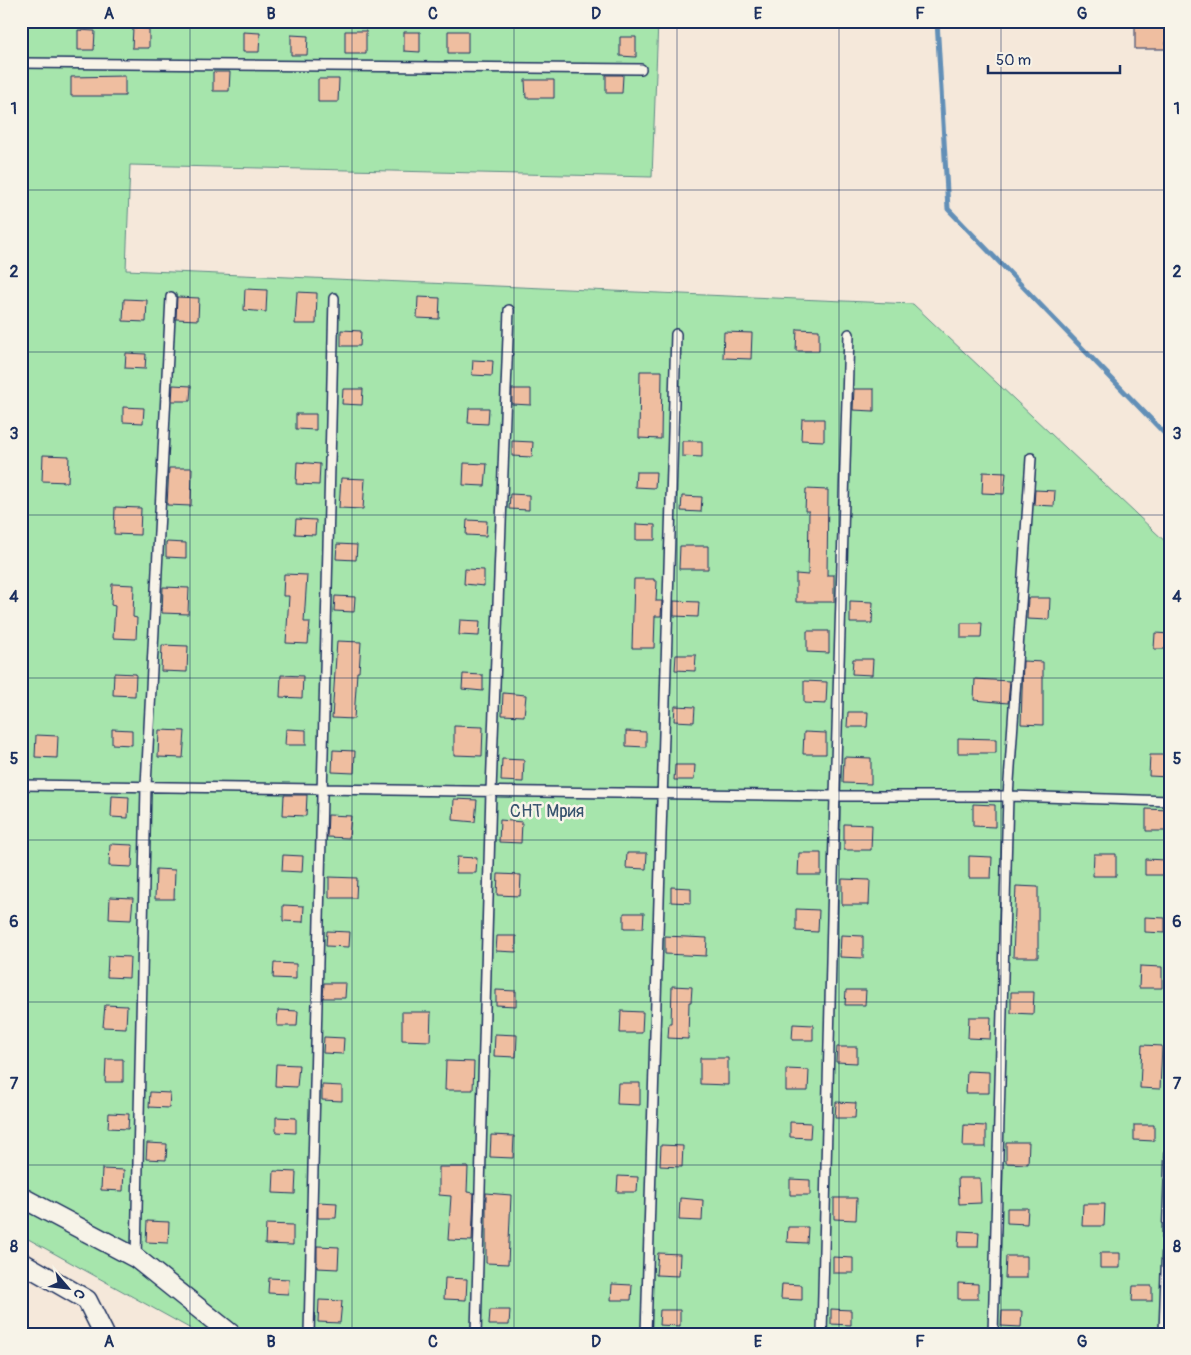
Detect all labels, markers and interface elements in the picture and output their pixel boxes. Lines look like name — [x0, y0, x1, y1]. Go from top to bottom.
text: A — [104, 4, 115, 24]
text: B — [266, 4, 276, 24]
text: C — [428, 4, 438, 24]
text: D — [591, 4, 601, 24]
text: E — [754, 4, 763, 24]
text: F — [915, 4, 925, 24]
text: G — [1077, 4, 1088, 24]
scale bar — [988, 42, 1121, 74]
text: 50 m — [996, 51, 1031, 70]
text: 1 — [11, 99, 17, 119]
text: 1 — [1174, 99, 1180, 119]
text: 2 — [10, 262, 19, 282]
text: 2 — [1173, 262, 1182, 282]
text: 3 — [10, 424, 19, 444]
text: 3 — [1173, 424, 1182, 444]
text: 4 — [9, 587, 19, 607]
text: 4 — [1172, 587, 1182, 607]
text: 5 — [10, 749, 19, 769]
text: 5 — [1173, 749, 1182, 769]
park label: СНТ Мрия — [510, 800, 584, 823]
text: 6 — [9, 912, 19, 932]
text: 6 — [1172, 912, 1182, 932]
text: 7 — [10, 1074, 19, 1094]
text: 7 — [1173, 1074, 1182, 1094]
text: 8 — [10, 1237, 18, 1257]
text: 8 — [1173, 1237, 1181, 1257]
north arrow — [42, 1262, 92, 1312]
text: С — [69, 1286, 89, 1302]
text: A — [104, 1332, 115, 1352]
text: B — [266, 1332, 276, 1352]
text: C — [428, 1332, 438, 1352]
text: D — [591, 1332, 601, 1352]
text: E — [754, 1332, 763, 1352]
text: F — [915, 1332, 925, 1352]
text: G — [1077, 1332, 1088, 1352]

